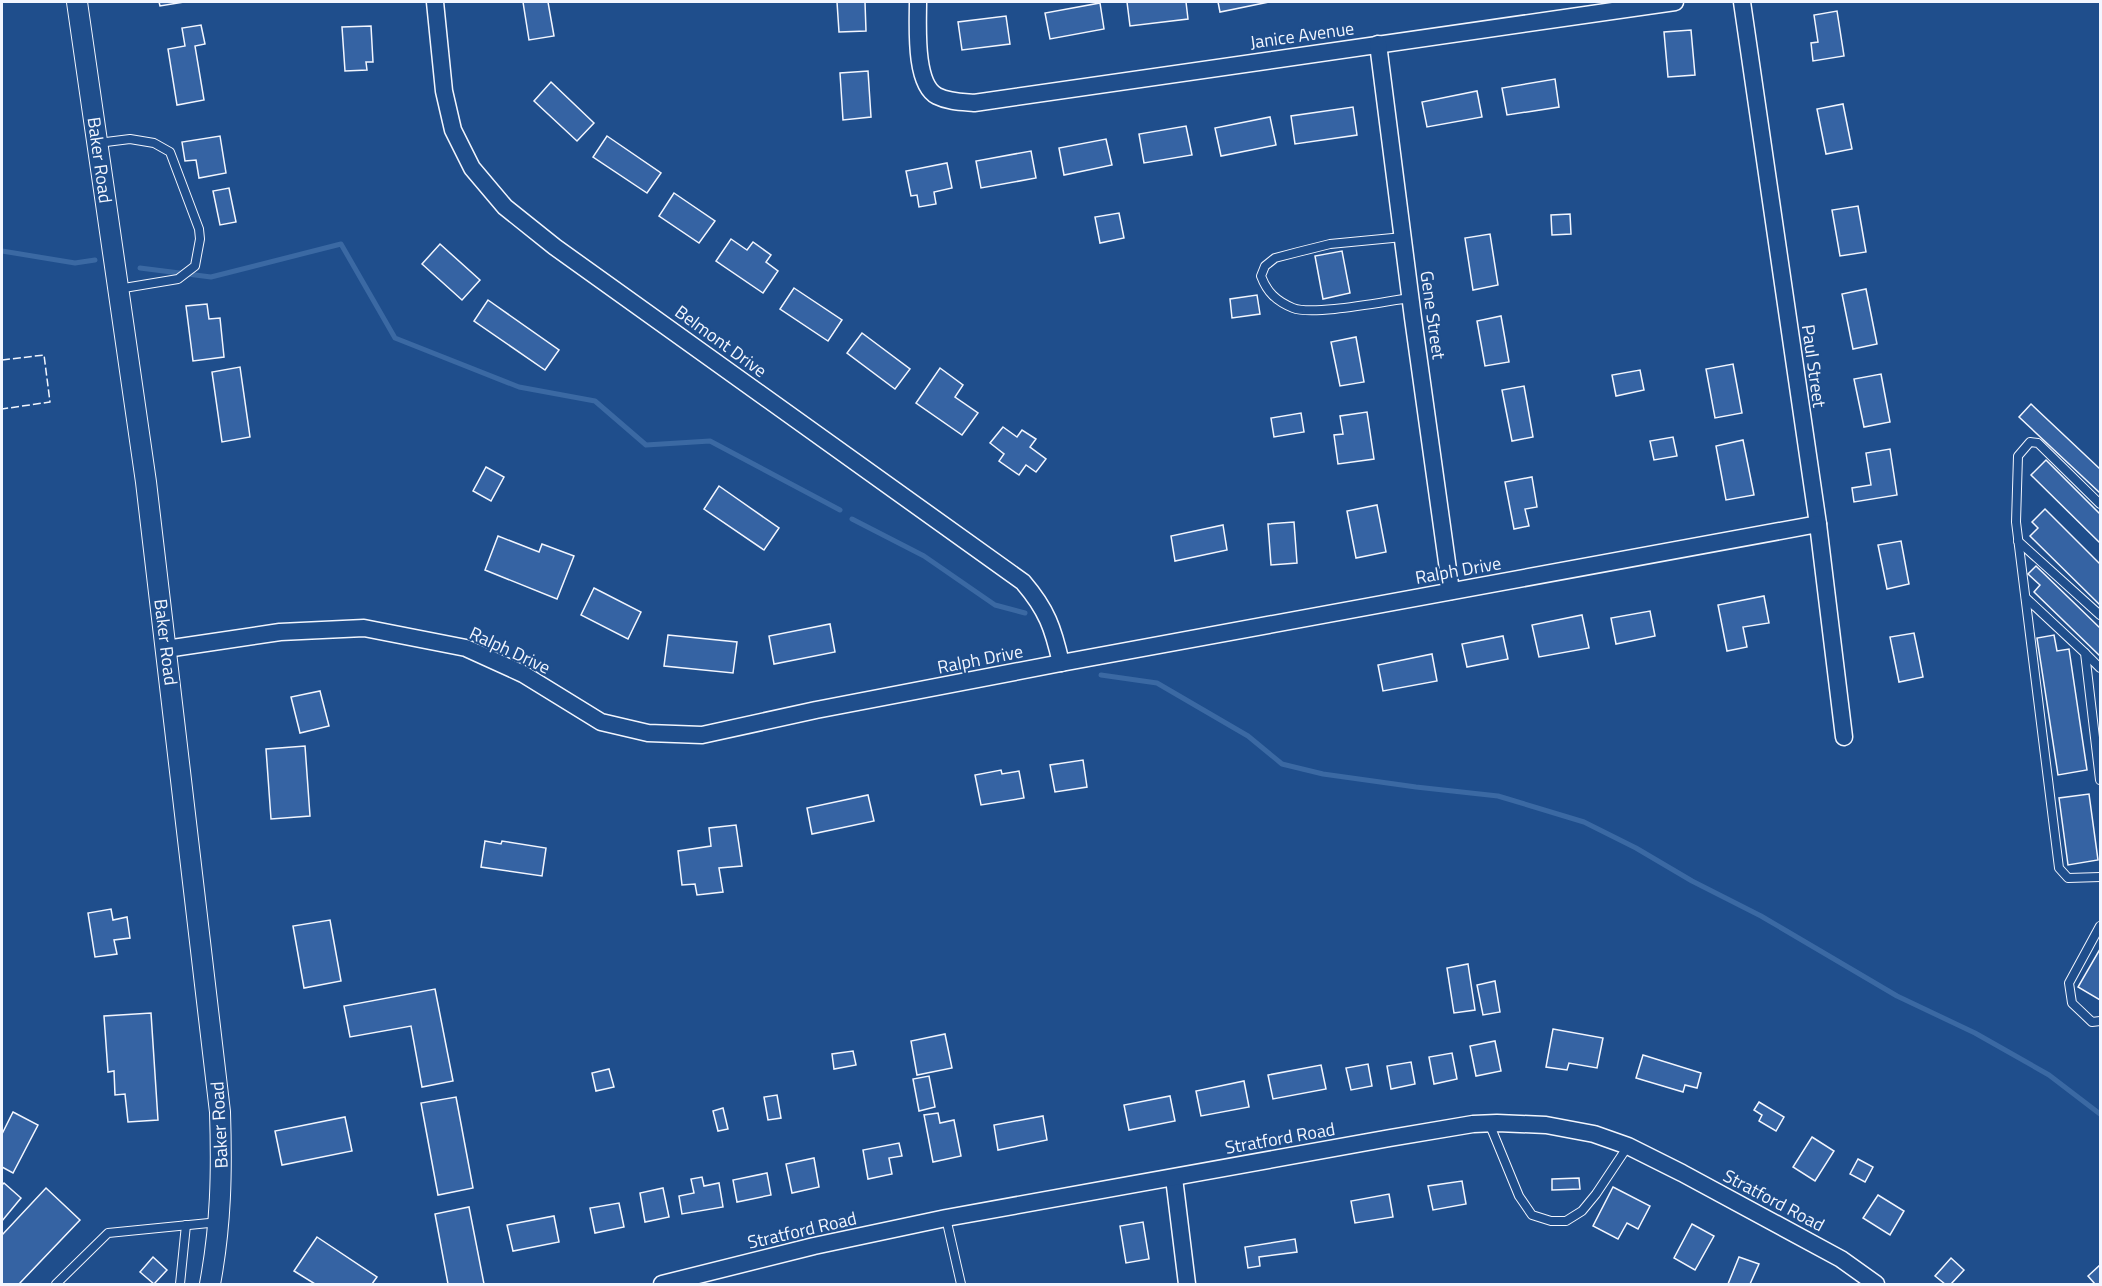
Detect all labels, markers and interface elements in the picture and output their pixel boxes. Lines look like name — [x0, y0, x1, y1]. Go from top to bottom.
street label: Janice Avenue — [1248, 14, 1356, 56]
street label: Baker Road — [81, 115, 119, 205]
street label: Gene Street — [1413, 269, 1453, 362]
street label: Belmont Drive — [669, 298, 773, 384]
street label: Paul Street — [1795, 323, 1833, 410]
street label: Ralph Drive — [1413, 549, 1503, 591]
street label: Baker Road — [147, 597, 185, 687]
street label: Ralph Drive — [465, 619, 555, 681]
street label: Ralph Drive — [935, 637, 1025, 681]
street label: Baker Road — [203, 1081, 235, 1169]
street label: Stratford Road — [1223, 1115, 1337, 1161]
street label: Stratford Road — [1719, 1162, 1829, 1238]
street label: Stratford Road — [745, 1204, 859, 1256]

